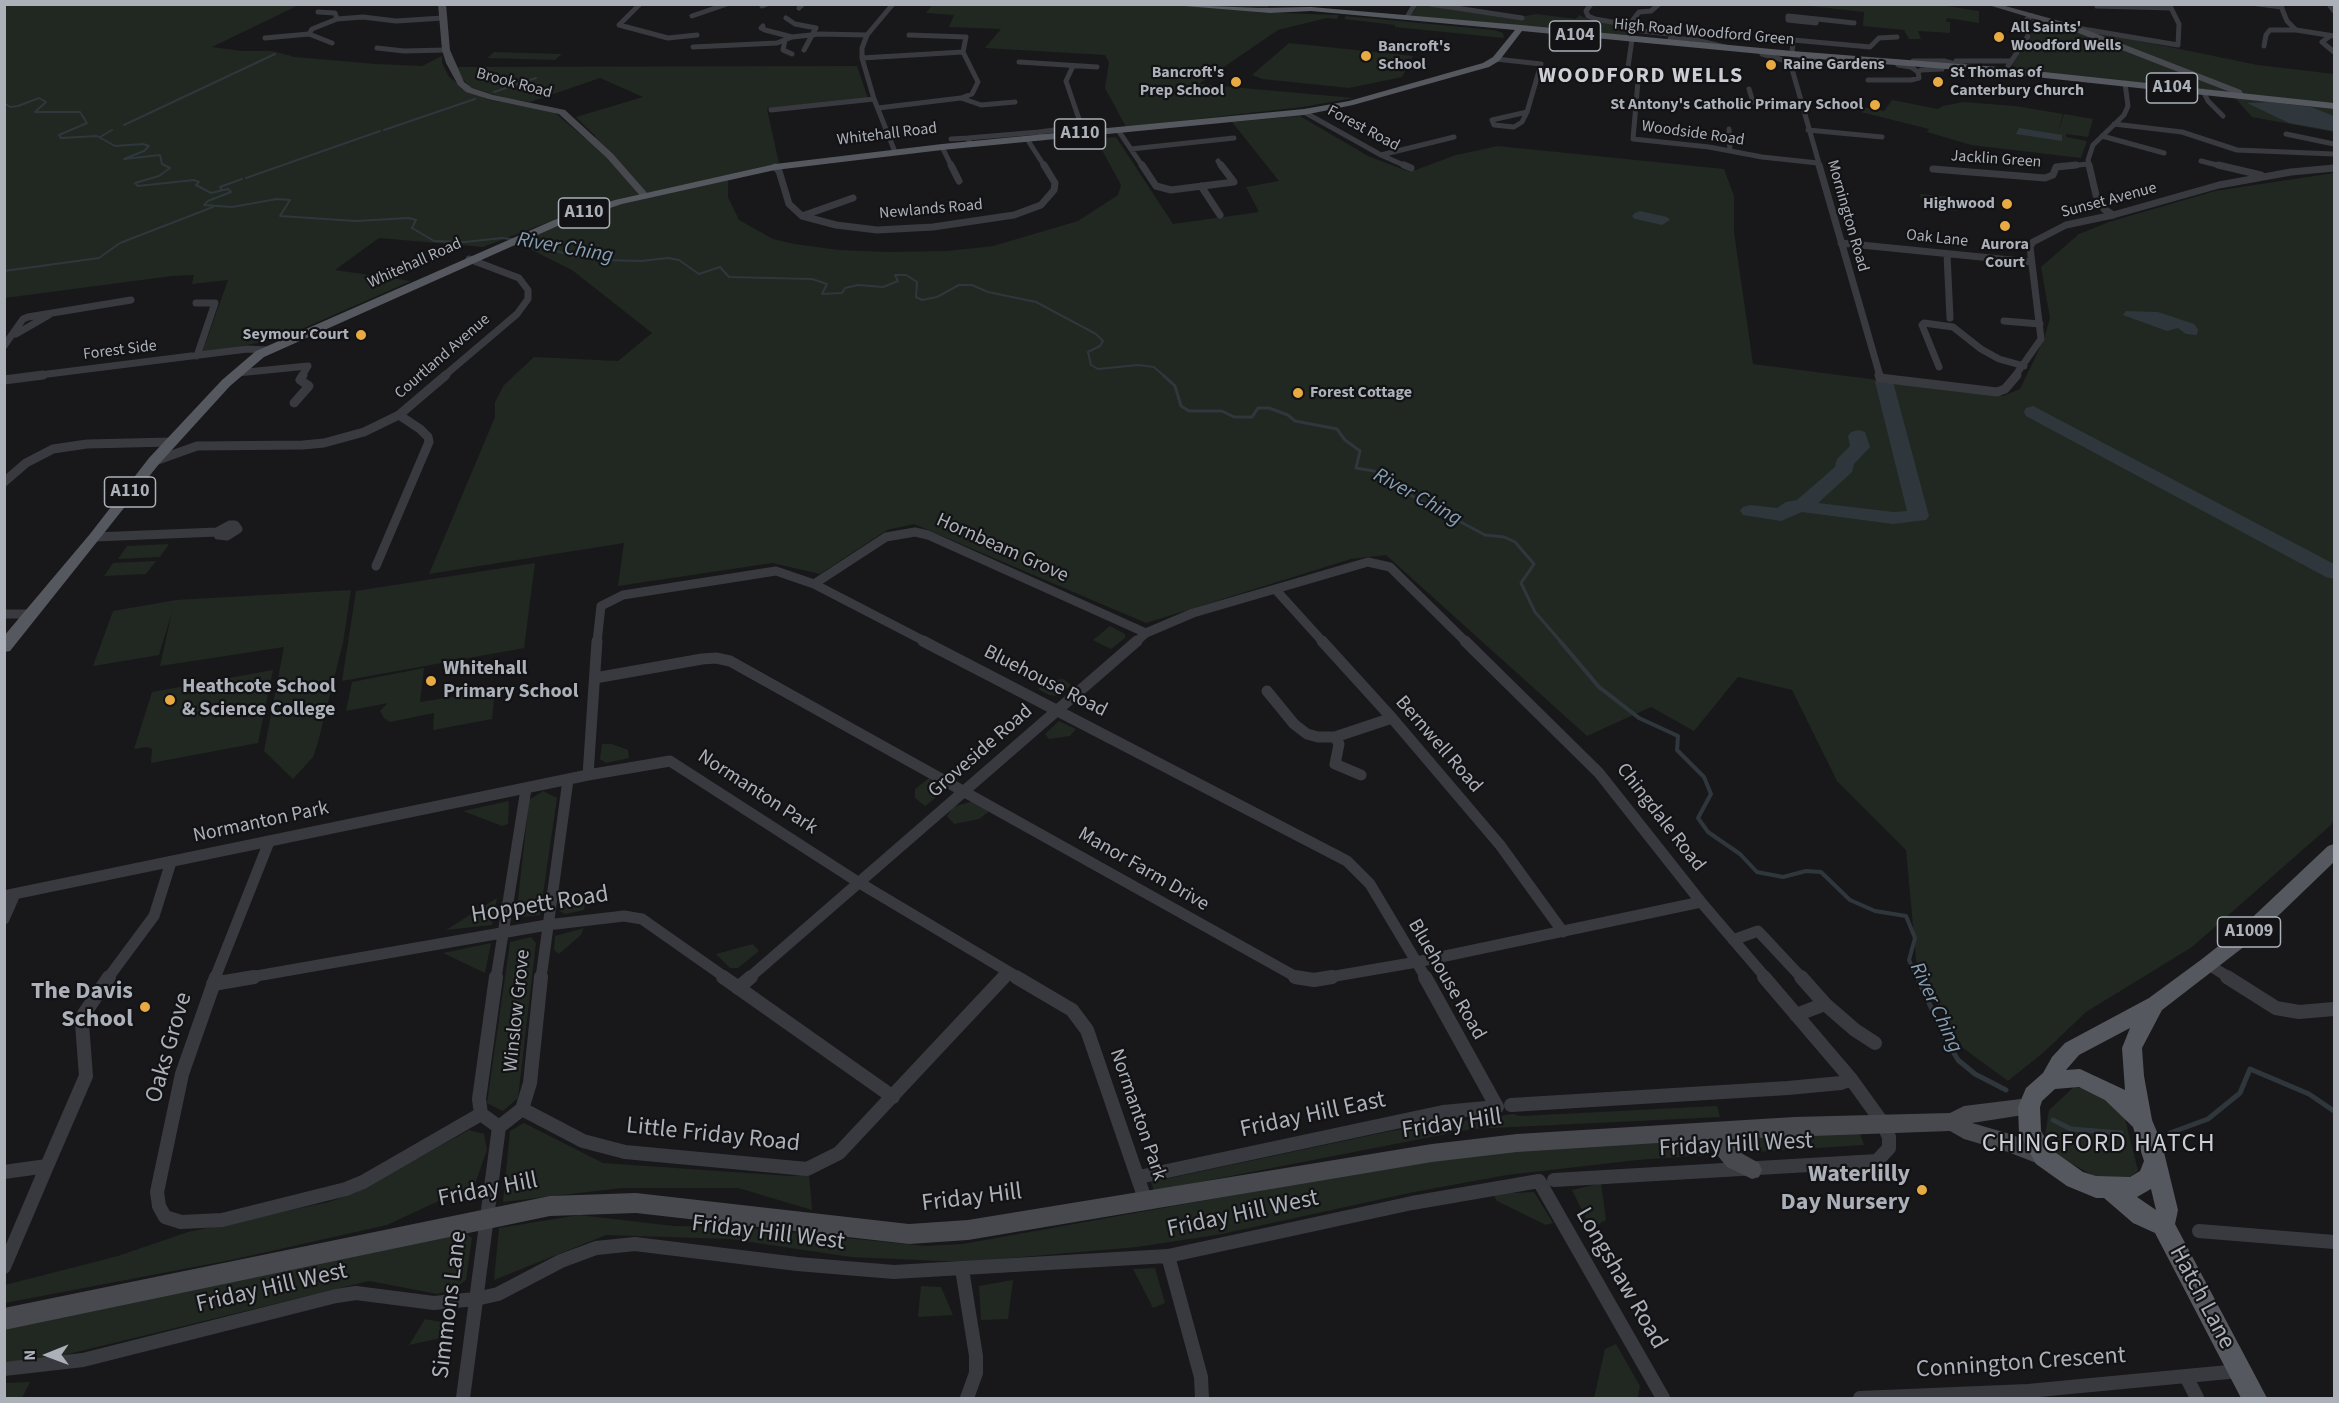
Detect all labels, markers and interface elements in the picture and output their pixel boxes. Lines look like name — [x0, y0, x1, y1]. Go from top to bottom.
street label: High Road Woodford Green — [1613, 16, 1795, 50]
place label: All Saints' Woodford Wells — [2011, 18, 2121, 56]
road number: A104 — [1550, 21, 1600, 51]
marker: All Saints' Woodford Wells — [1992, 30, 2006, 44]
place label: Bancroft's School — [1378, 37, 1450, 75]
marker: Bancroft's School — [1359, 49, 1373, 63]
place label: Raine Gardens — [1783, 55, 1885, 75]
marker: Raine Gardens — [1764, 58, 1778, 72]
place label: Bancroft's Prep School — [1140, 63, 1224, 101]
place label: St Thomas of Canterbury Church — [1950, 63, 2084, 101]
district label: WOODFORD WELLS — [1538, 64, 1744, 90]
street label: Brook Road — [474, 65, 554, 103]
road number: A104 — [2146, 73, 2198, 103]
marker: Bancroft's Prep School — [1229, 75, 1243, 89]
marker: St Thomas of Canterbury Church — [1931, 75, 1945, 89]
place label: St Antony's Catholic Primary School — [1610, 95, 1863, 115]
marker: St Antony's Catholic Primary School — [1868, 98, 1882, 112]
street label: Forest Road — [1324, 102, 1402, 156]
street label: Woodside Road — [1640, 117, 1746, 151]
street label: Whitehall Road — [836, 119, 938, 151]
road number: A110 — [1054, 119, 1106, 149]
street label: Jacklin Green — [1950, 147, 2042, 173]
street label: Mornington Road — [1822, 158, 1872, 274]
street label: Sunset Avenue — [2059, 179, 2159, 223]
place label: Highwood — [1923, 194, 1995, 214]
street label: Newlands Road — [878, 196, 984, 224]
marker: Highwood — [2000, 197, 2014, 211]
road number: A110 — [558, 198, 610, 228]
marker: Aurora Court — [1998, 219, 2012, 233]
street label: Oak Lane — [1905, 226, 1969, 252]
water label: River Ching — [515, 228, 615, 270]
street label: Whitehall Road — [365, 235, 465, 293]
place label: Aurora Court — [1981, 235, 2029, 273]
street label: Courtland Avenue — [392, 310, 494, 404]
place label: Seymour Court — [243, 325, 349, 345]
marker: Seymour Court — [354, 328, 368, 342]
street label: Forest Side — [82, 337, 158, 365]
place label: Forest Cottage — [1310, 383, 1412, 403]
marker: Forest Cottage — [1291, 386, 1305, 400]
water label: River Ching — [1368, 463, 1466, 533]
road number: A110 — [104, 477, 156, 507]
street label: Hornbeam Grove — [932, 509, 1072, 589]
street label: Bluehouse Road — [979, 641, 1111, 723]
place label: Whitehall Primary School — [443, 658, 578, 705]
marker: Whitehall Primary School — [424, 674, 438, 688]
place label: Heathcote School & Science College — [182, 676, 336, 723]
street label: Bernwell Road — [1389, 692, 1487, 798]
marker: Heathcote School & Science College — [163, 693, 177, 707]
street label: Groveside Road — [924, 700, 1038, 804]
street label: Normanton Park — [693, 745, 821, 841]
street label: Chingdale Road — [1610, 759, 1710, 877]
street label: Normanton Park — [191, 797, 331, 849]
street label: Manor Farm Drive — [1073, 823, 1213, 917]
street label: Hoppett Road — [469, 881, 611, 931]
street label: Bluehouse Road — [1402, 915, 1490, 1045]
road number: A1009 — [2218, 917, 2280, 947]
street label: Winslow Grove — [500, 948, 536, 1074]
water label: River Ching — [1903, 959, 1967, 1057]
place label: The Davis School — [31, 979, 133, 1035]
street label: Oaks Grove — [141, 989, 199, 1107]
marker: The Davis School — [138, 1000, 152, 1014]
street label: Normanton Park — [1103, 1046, 1171, 1184]
street label: Friday Hill East — [1238, 1087, 1388, 1145]
street label: Friday Hill — [1400, 1104, 1504, 1146]
street label: Little Friday Road — [625, 1113, 801, 1159]
street label: Friday Hill West — [1658, 1128, 1814, 1164]
district label: CHINGFORD HATCH — [1982, 1129, 2216, 1161]
place label: Waterlilly Day Nursery — [1781, 1162, 1910, 1218]
street label: Friday Hill — [436, 1167, 540, 1215]
street label: Friday Hill — [920, 1179, 1024, 1219]
marker: Waterlilly Day Nursery — [1915, 1183, 1929, 1197]
street label: Friday Hill West — [1165, 1185, 1321, 1245]
street label: Longshaw Road — [1568, 1203, 1672, 1355]
street label: Friday Hill West — [690, 1210, 846, 1258]
street label: Simmons Lane — [428, 1230, 474, 1380]
street label: Hatch Lane — [2162, 1241, 2240, 1355]
street label: Friday Hill West — [194, 1258, 350, 1320]
north arrow — [18, 1325, 78, 1385]
street label: Connington Crescent — [1915, 1342, 2127, 1386]
text: N — [19, 1350, 41, 1361]

